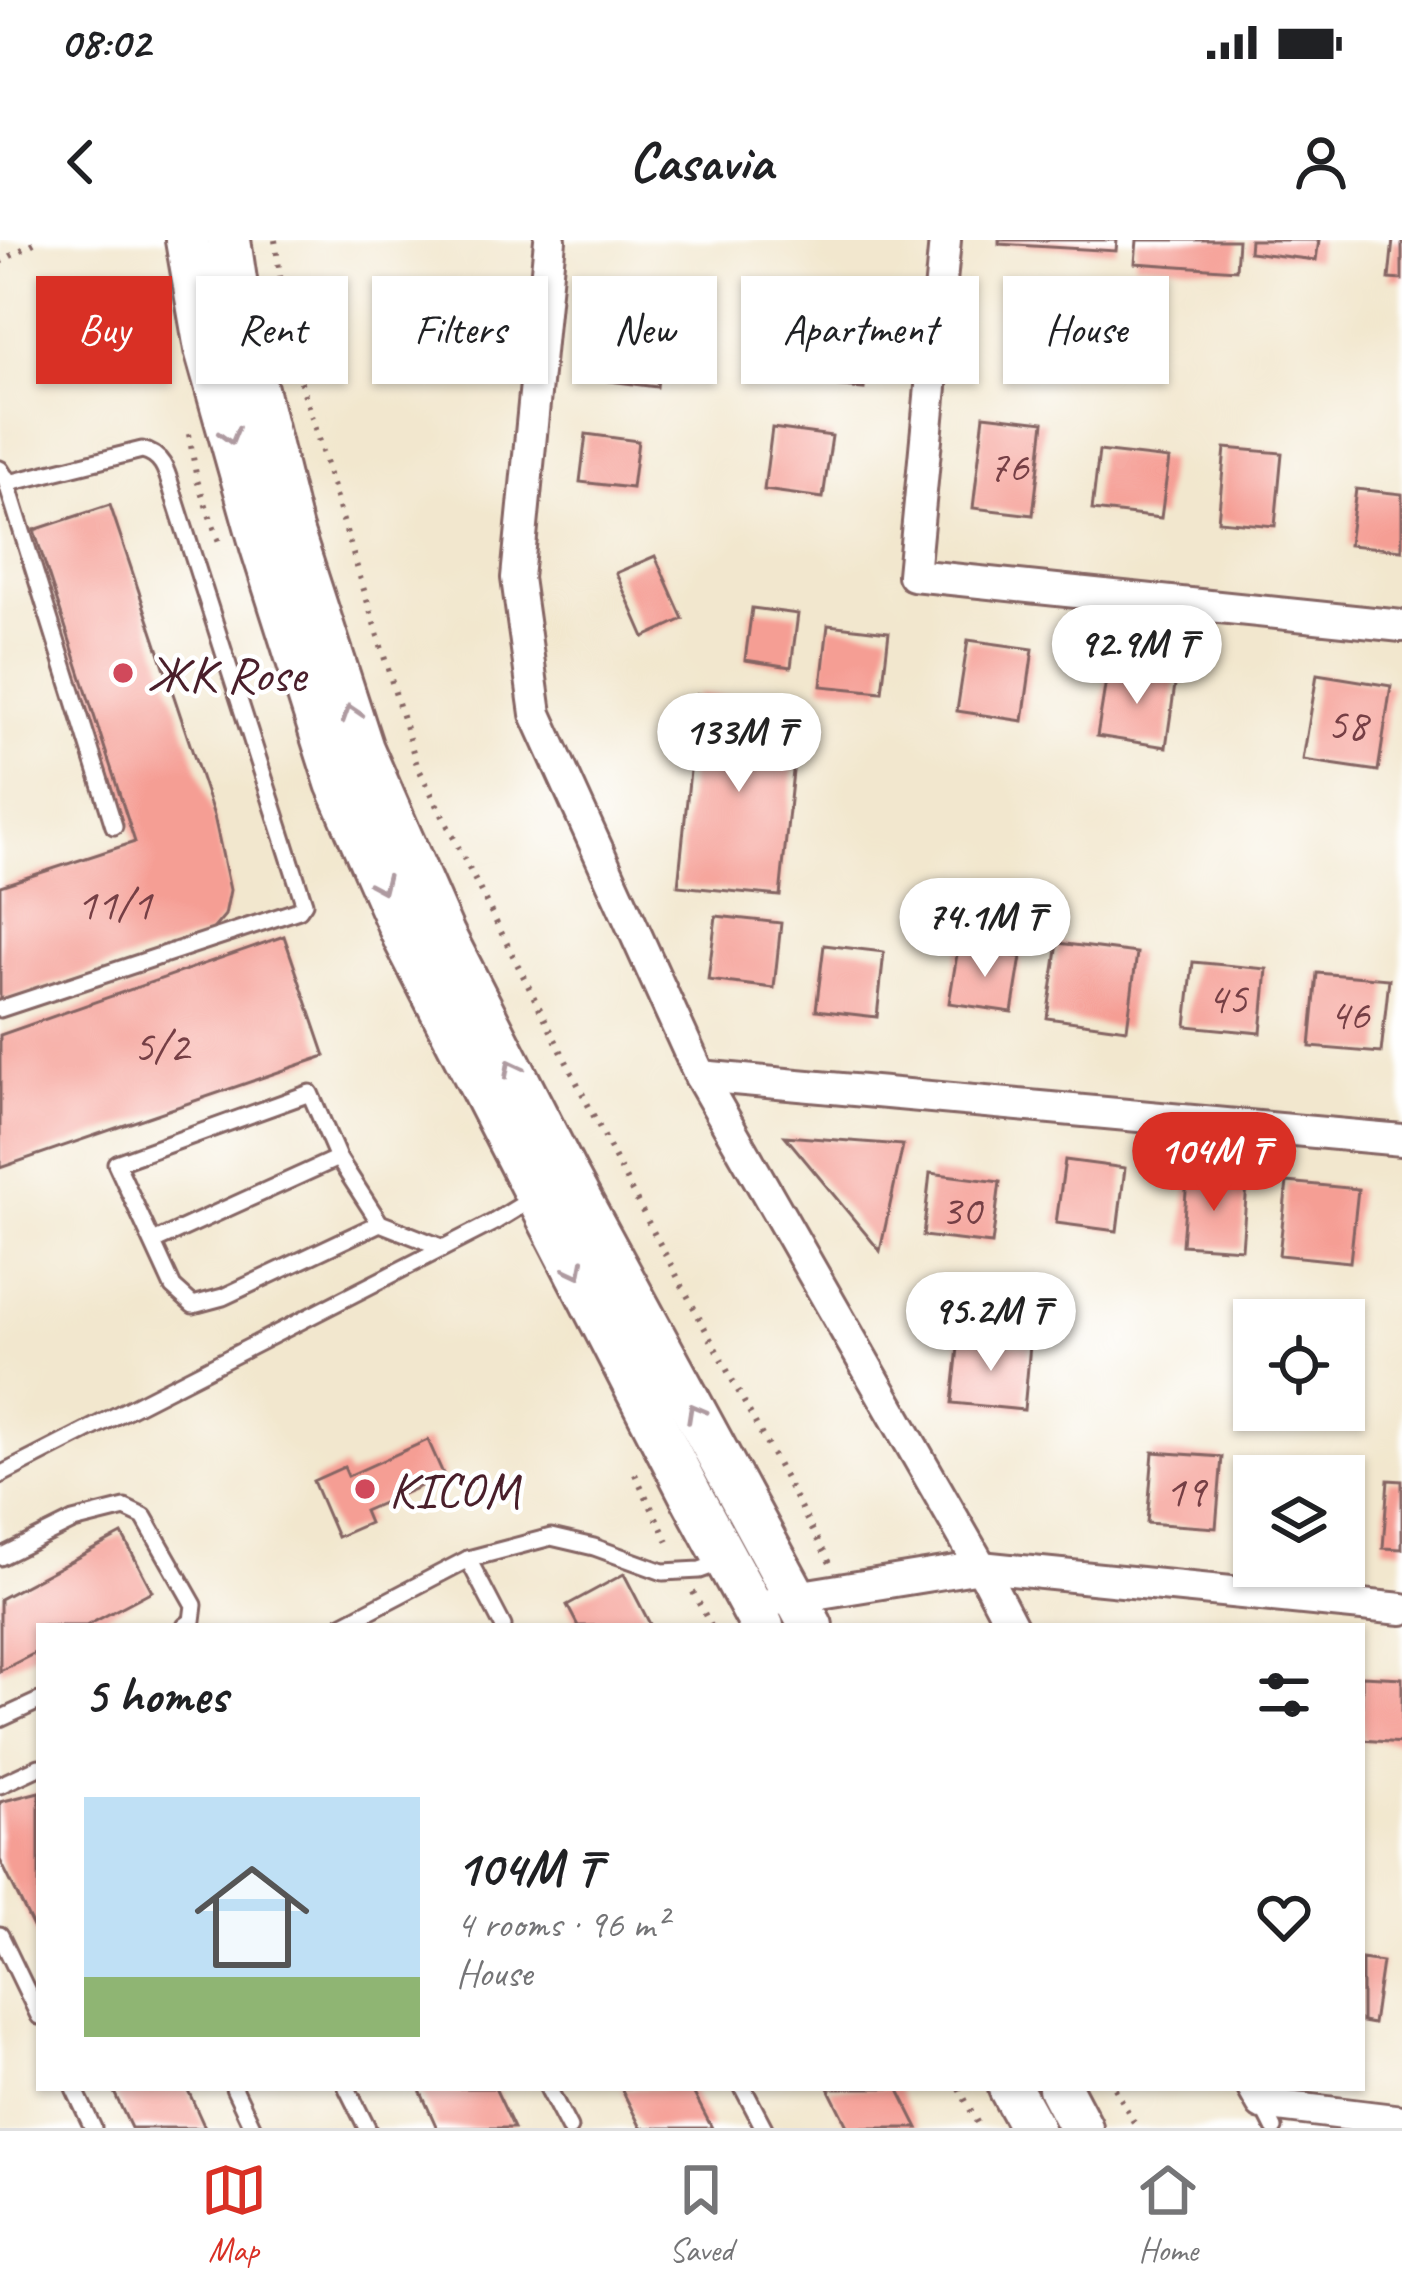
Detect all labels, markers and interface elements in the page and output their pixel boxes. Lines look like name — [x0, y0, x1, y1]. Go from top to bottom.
text: 08:02 — [60, 14, 150, 71]
text: Casavia — [629, 128, 773, 196]
icon: back — [48, 129, 114, 195]
icon: person — [1288, 129, 1354, 195]
chip: Buy — [36, 276, 172, 384]
chip: Rent — [196, 276, 348, 384]
chip: Filters — [372, 276, 548, 384]
chip: New — [572, 276, 717, 384]
chip: Apartment — [741, 276, 979, 384]
chip: House — [1003, 276, 1169, 384]
one-way arrow — [216, 425, 241, 446]
house number: 76 — [988, 438, 1030, 495]
pin: 92.9M ₸ — [1026, 605, 1248, 707]
text: 92.9M ₸ — [1079, 619, 1195, 668]
place label: ЖК Rose — [147, 642, 309, 706]
marker: ЖК Rose — [110, 660, 136, 686]
pin: 133M ₸ — [641, 693, 837, 795]
house number: 58 — [1327, 696, 1371, 753]
one-way arrow — [340, 703, 365, 724]
text: 133M ₸ — [684, 707, 794, 756]
one-way arrow — [367, 872, 391, 894]
house number: 11/1 — [76, 876, 155, 933]
pin: 74.1M ₸ — [874, 878, 1096, 980]
text: 74.1M ₸ — [926, 892, 1044, 941]
house number: 45 — [1207, 970, 1250, 1027]
house number: 46 — [1329, 986, 1371, 1043]
house number: 5/2 — [133, 1018, 192, 1075]
one-way arrow — [503, 1059, 527, 1080]
pin: 104M ₸ — [1116, 1112, 1312, 1214]
text: 104M ₸ — [1159, 1126, 1269, 1175]
house number: 30 — [941, 1182, 984, 1239]
one-way arrow — [562, 1258, 586, 1279]
pin: 95.2M ₸ — [880, 1272, 1102, 1374]
text: 95.2M ₸ — [933, 1286, 1049, 1335]
map controls — [1233, 1299, 1365, 1587]
button: locate — [1233, 1299, 1365, 1431]
one-way arrow — [686, 1404, 709, 1425]
button: layers — [1233, 1455, 1365, 1587]
place label: KICOM — [389, 1458, 522, 1522]
house number: 19 — [1165, 1463, 1209, 1520]
marker: KICOM — [352, 1476, 378, 1502]
icon: filters — [1251, 1662, 1317, 1728]
text: 5 homes — [84, 1663, 227, 1727]
text: 104M ₸ — [456, 1836, 599, 1900]
icon: home — [180, 1845, 324, 1989]
icon: heart — [1251, 1884, 1317, 1950]
text: 4 rooms · 96 m² — [456, 1900, 667, 1949]
text: House — [456, 1949, 532, 1998]
tab: Map — [201, 2157, 267, 2271]
tab: Saved — [668, 2157, 734, 2271]
tab: Home — [1135, 2157, 1201, 2271]

